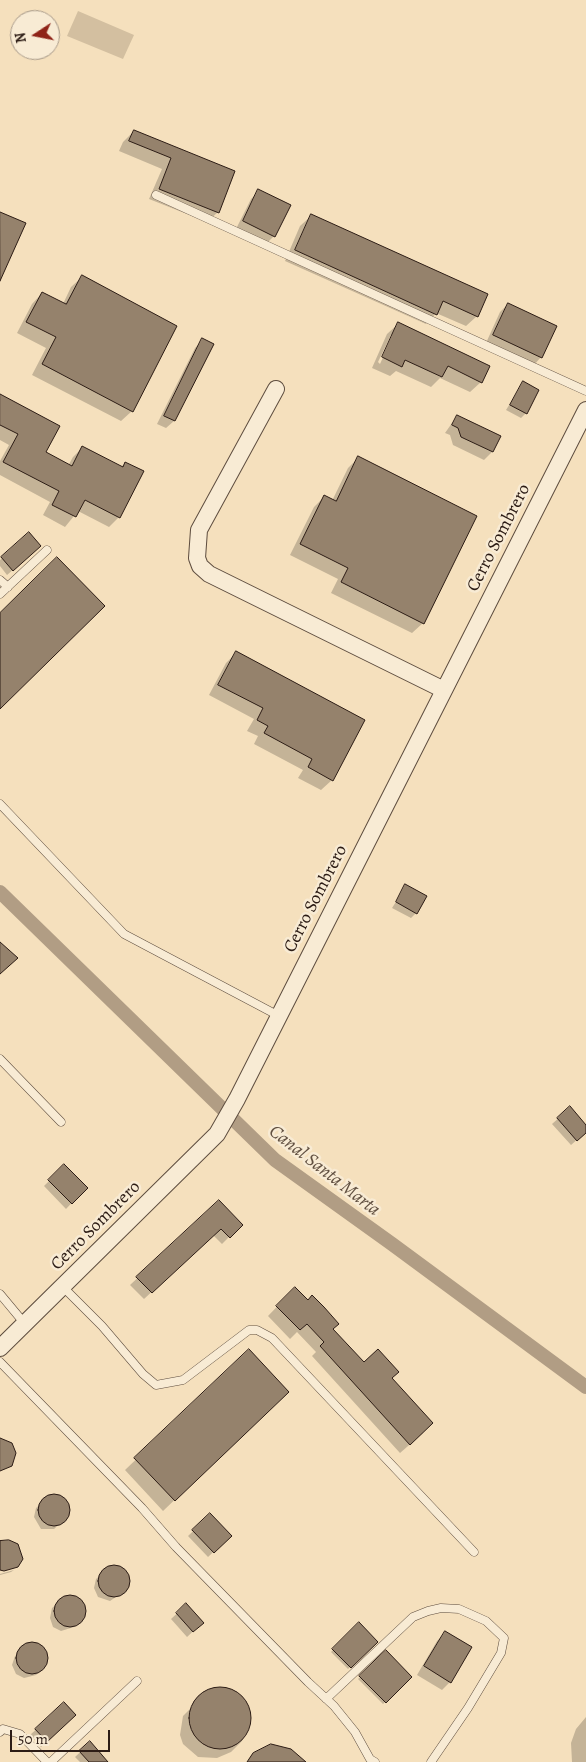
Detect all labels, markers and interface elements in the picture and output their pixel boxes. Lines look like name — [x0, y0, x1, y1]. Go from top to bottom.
north arrow — [10, 10, 60, 60]
text: N — [10, 31, 31, 45]
street label: Cerro Sombrero — [463, 481, 535, 595]
street label: Cerro Sombrero — [280, 842, 352, 956]
water label: Canal Santa Marta — [264, 1120, 384, 1222]
street label: Cerro Sombrero — [47, 1177, 145, 1275]
scale bar — [12, 1720, 112, 1752]
text: 50 m — [18, 1729, 48, 1749]

